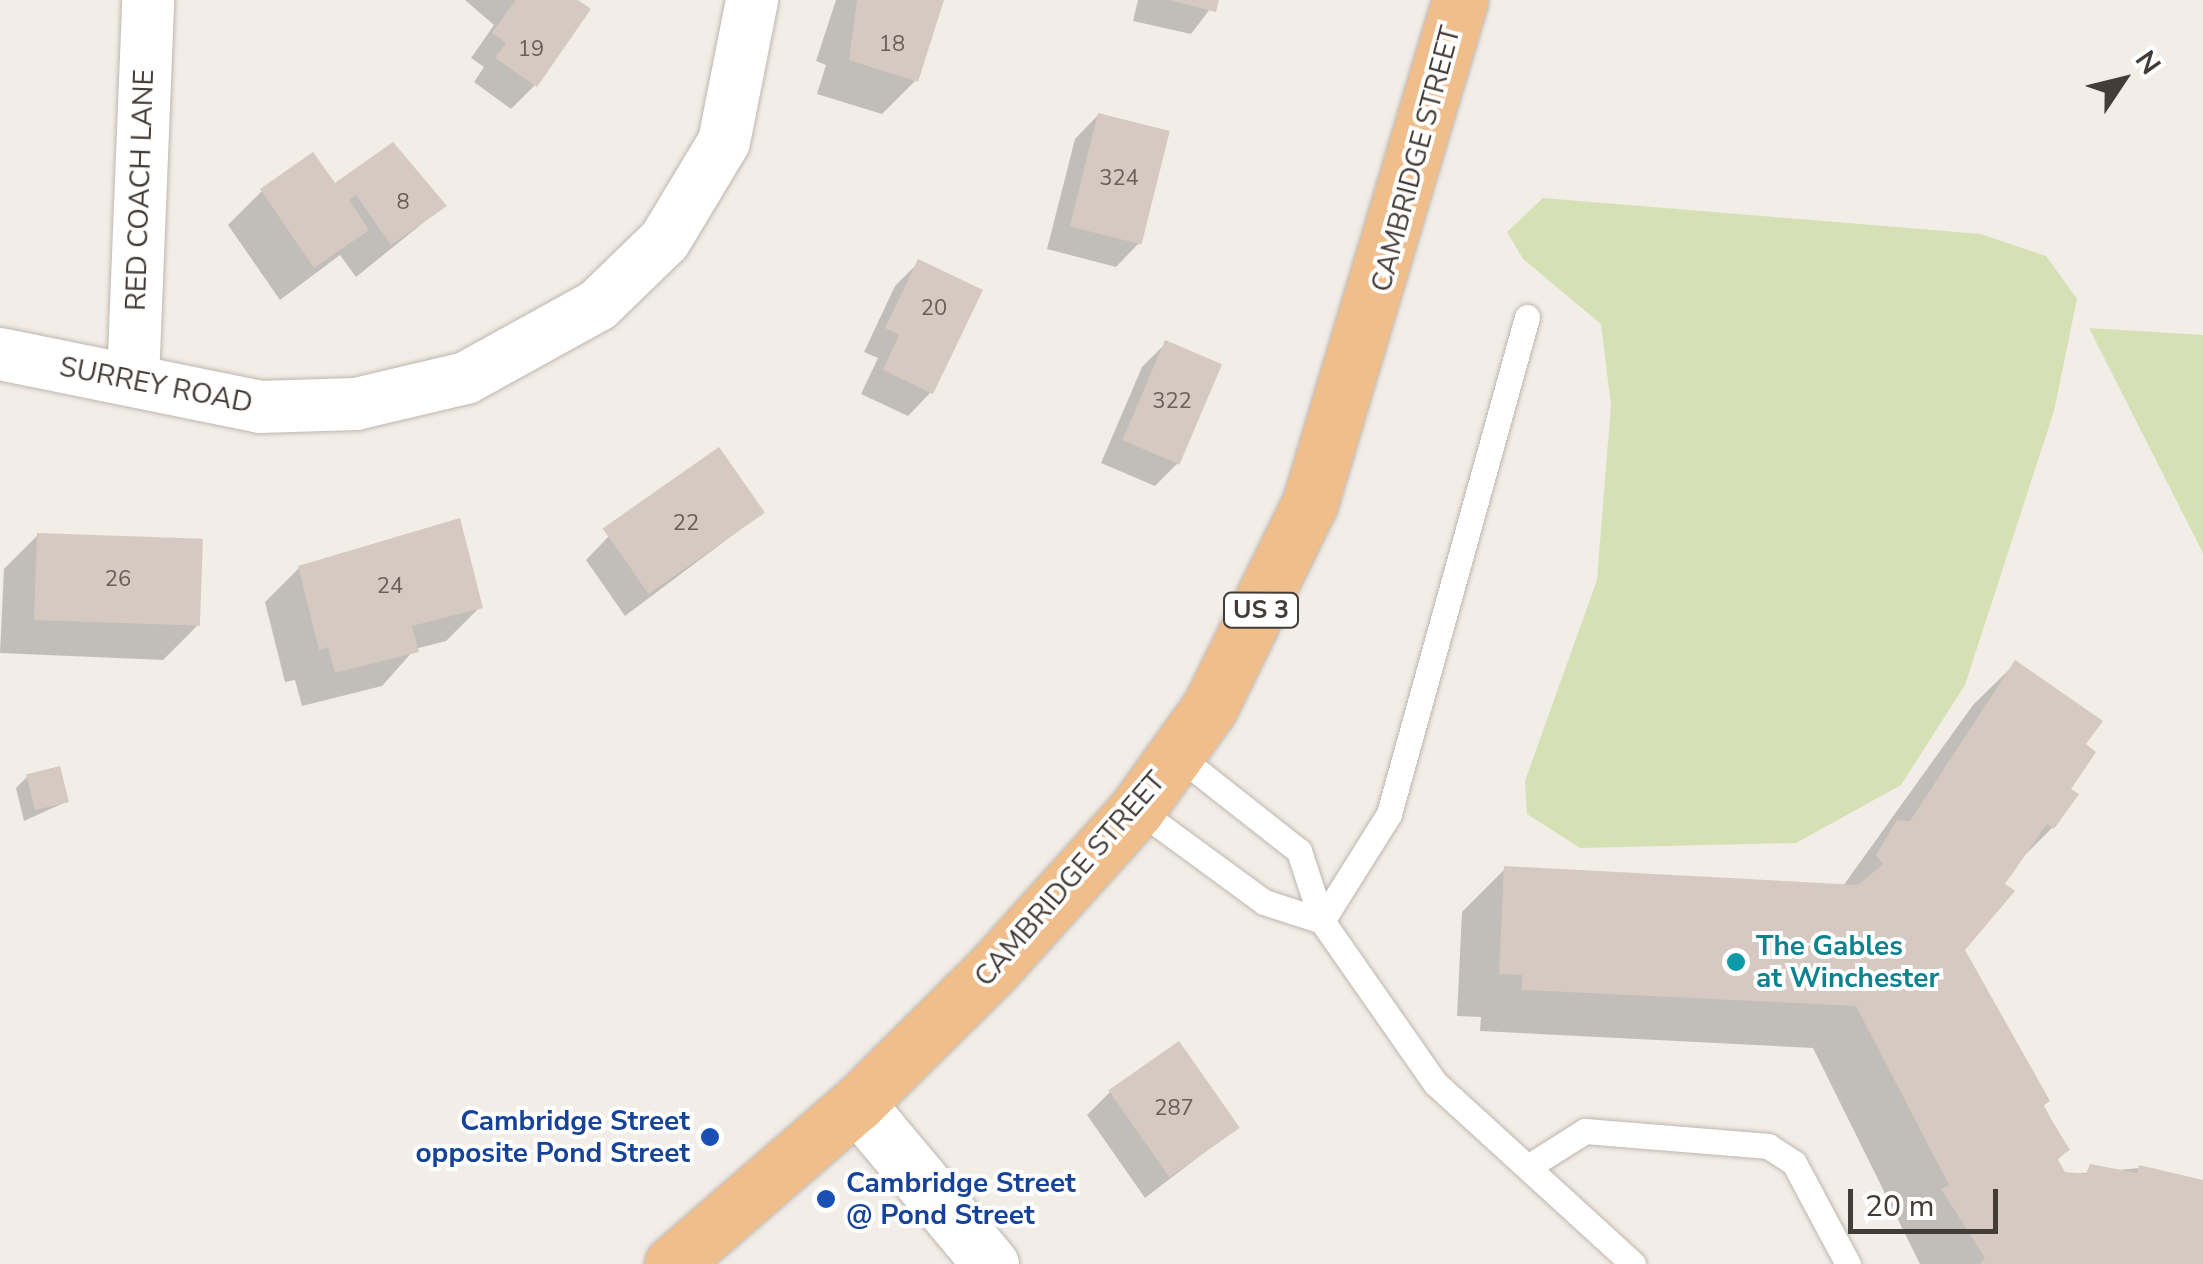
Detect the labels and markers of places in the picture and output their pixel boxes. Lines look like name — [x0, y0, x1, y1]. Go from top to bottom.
place label: The Gables at Winchester — [1756, 929, 1939, 995]
marker: The Gables at Winchester — [1725, 951, 1747, 973]
place label: Cambridge Street opposite Pond Street — [415, 1104, 690, 1170]
marker: Cambridge Street opposite Pond Street — [699, 1126, 721, 1148]
place label: Cambridge Street @ Pond Street — [846, 1166, 1076, 1232]
marker: Cambridge Street @ Pond Street — [815, 1188, 837, 1210]

